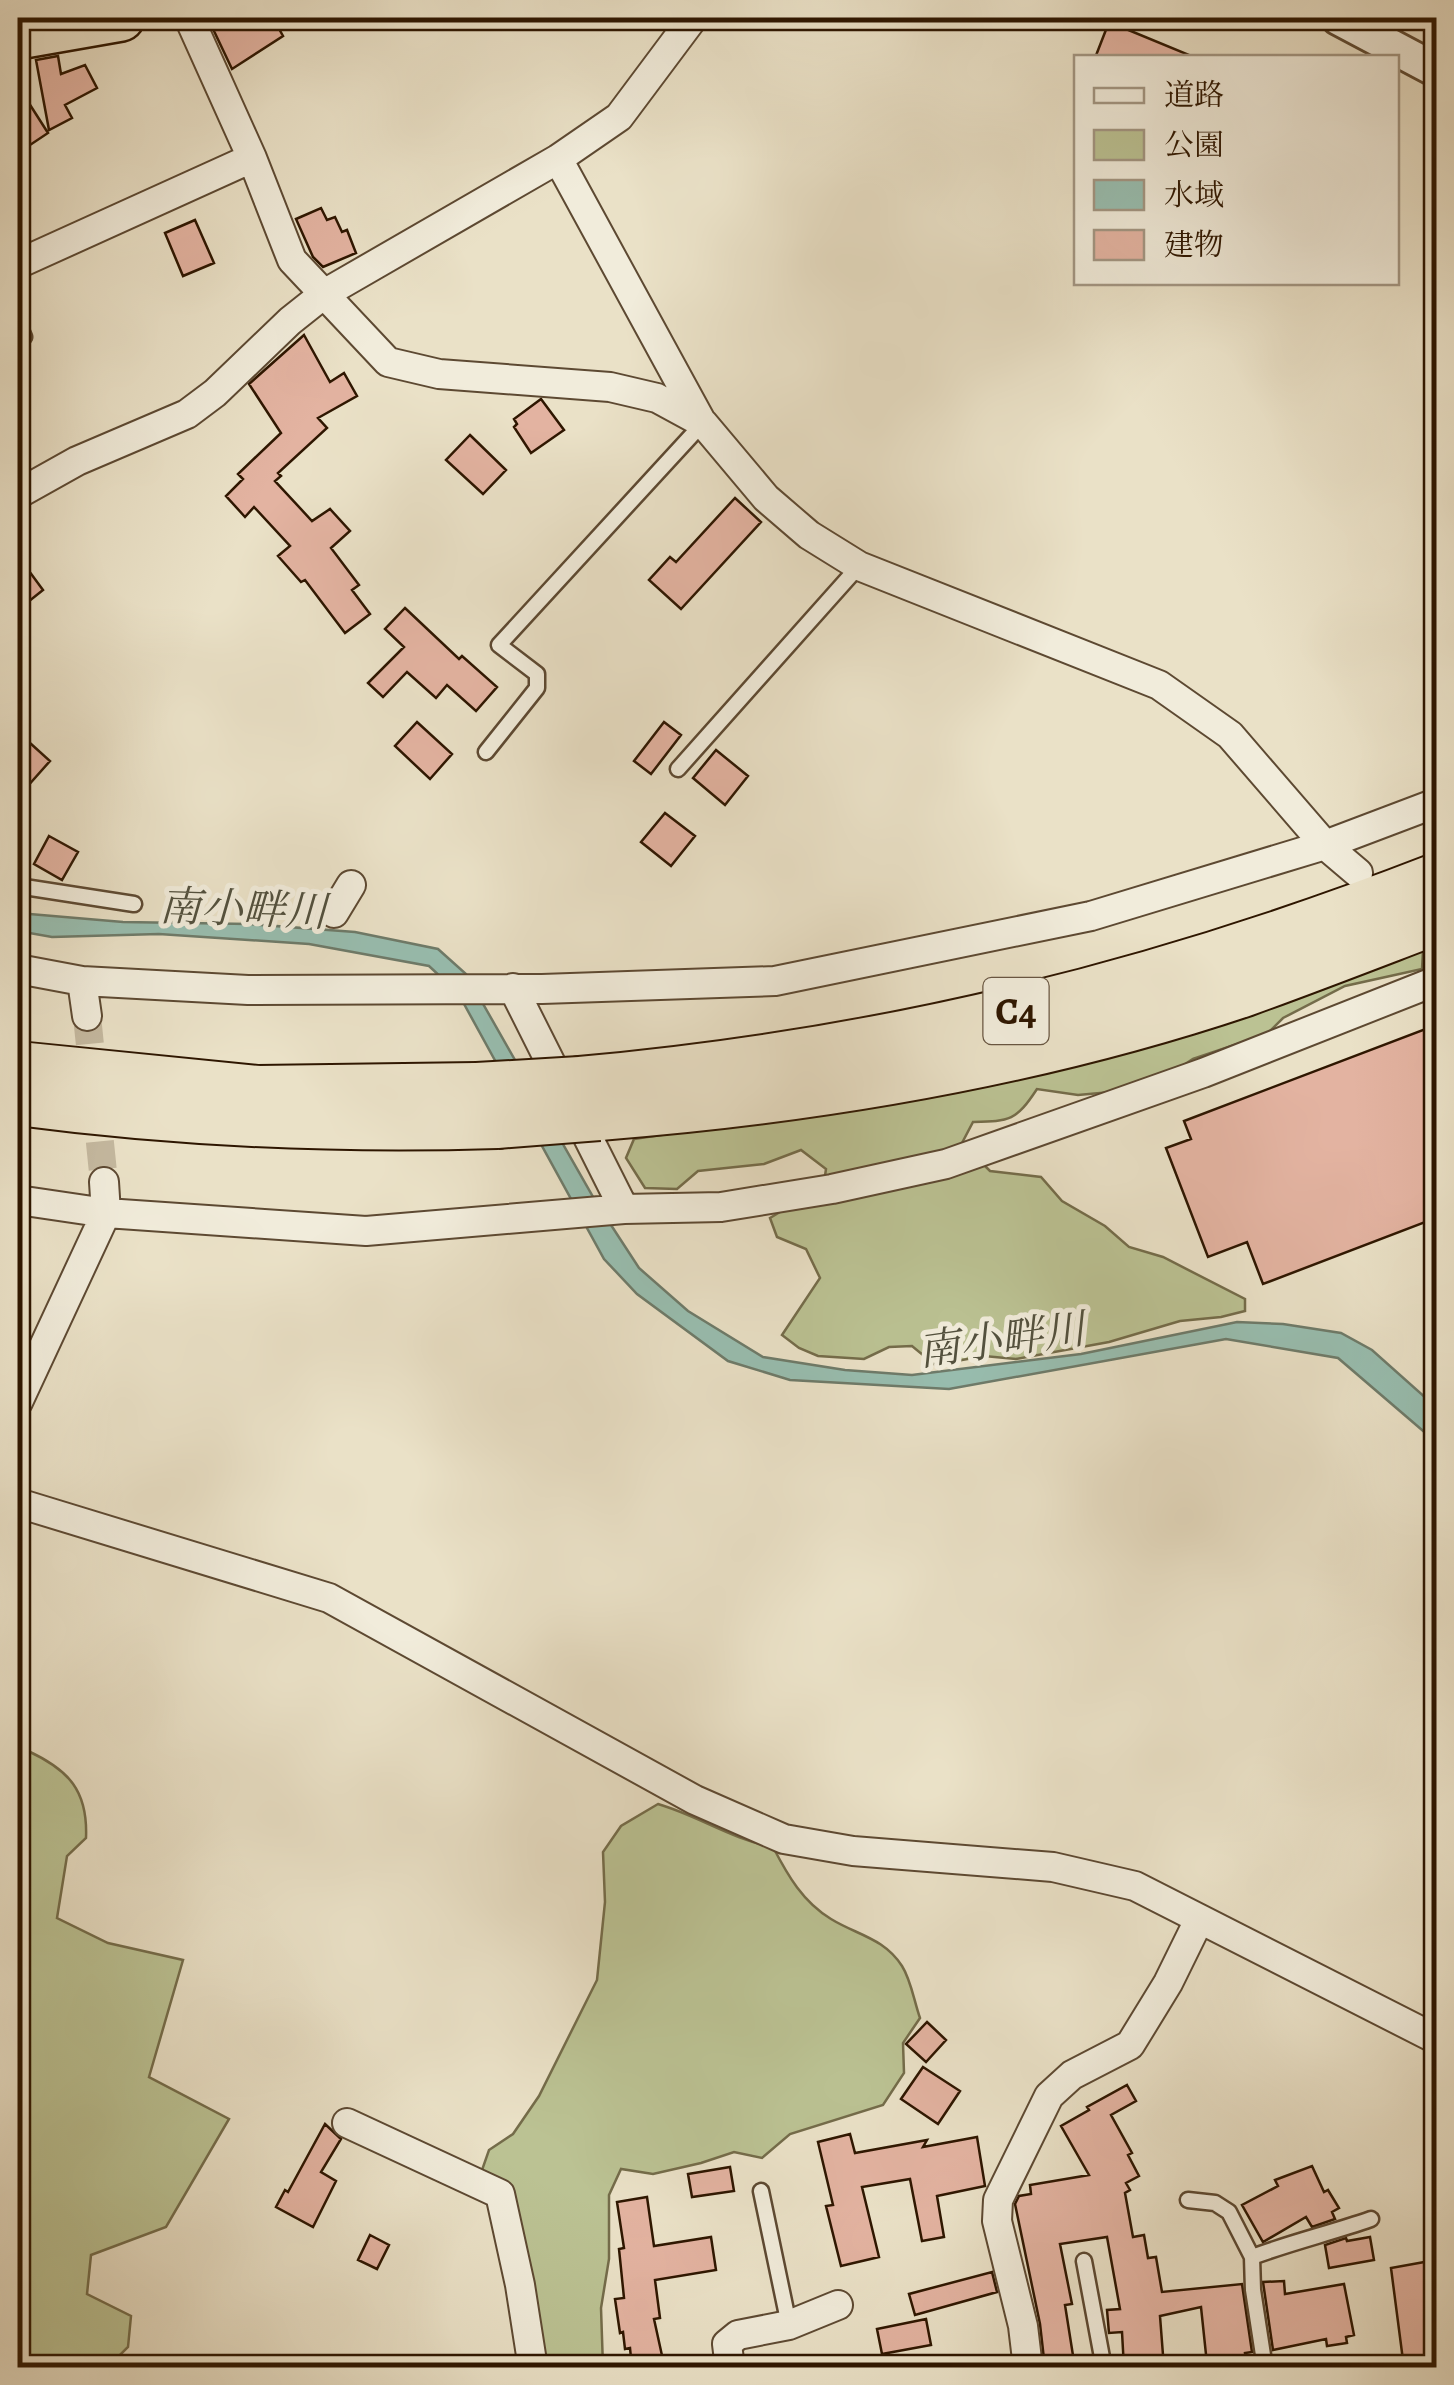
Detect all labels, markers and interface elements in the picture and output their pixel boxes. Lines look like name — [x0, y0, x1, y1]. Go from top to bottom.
legend — [1074, 55, 1399, 285]
text: 道路 — [1164, 75, 1224, 115]
text: 公園 — [1164, 125, 1224, 165]
text: 水域 — [1164, 175, 1224, 215]
text: 建物 — [1164, 225, 1224, 265]
water label: 南小畔川 — [158, 877, 332, 940]
road number: C4 — [984, 978, 1048, 1044]
water label: 南小畔川 — [914, 1299, 1092, 1379]

